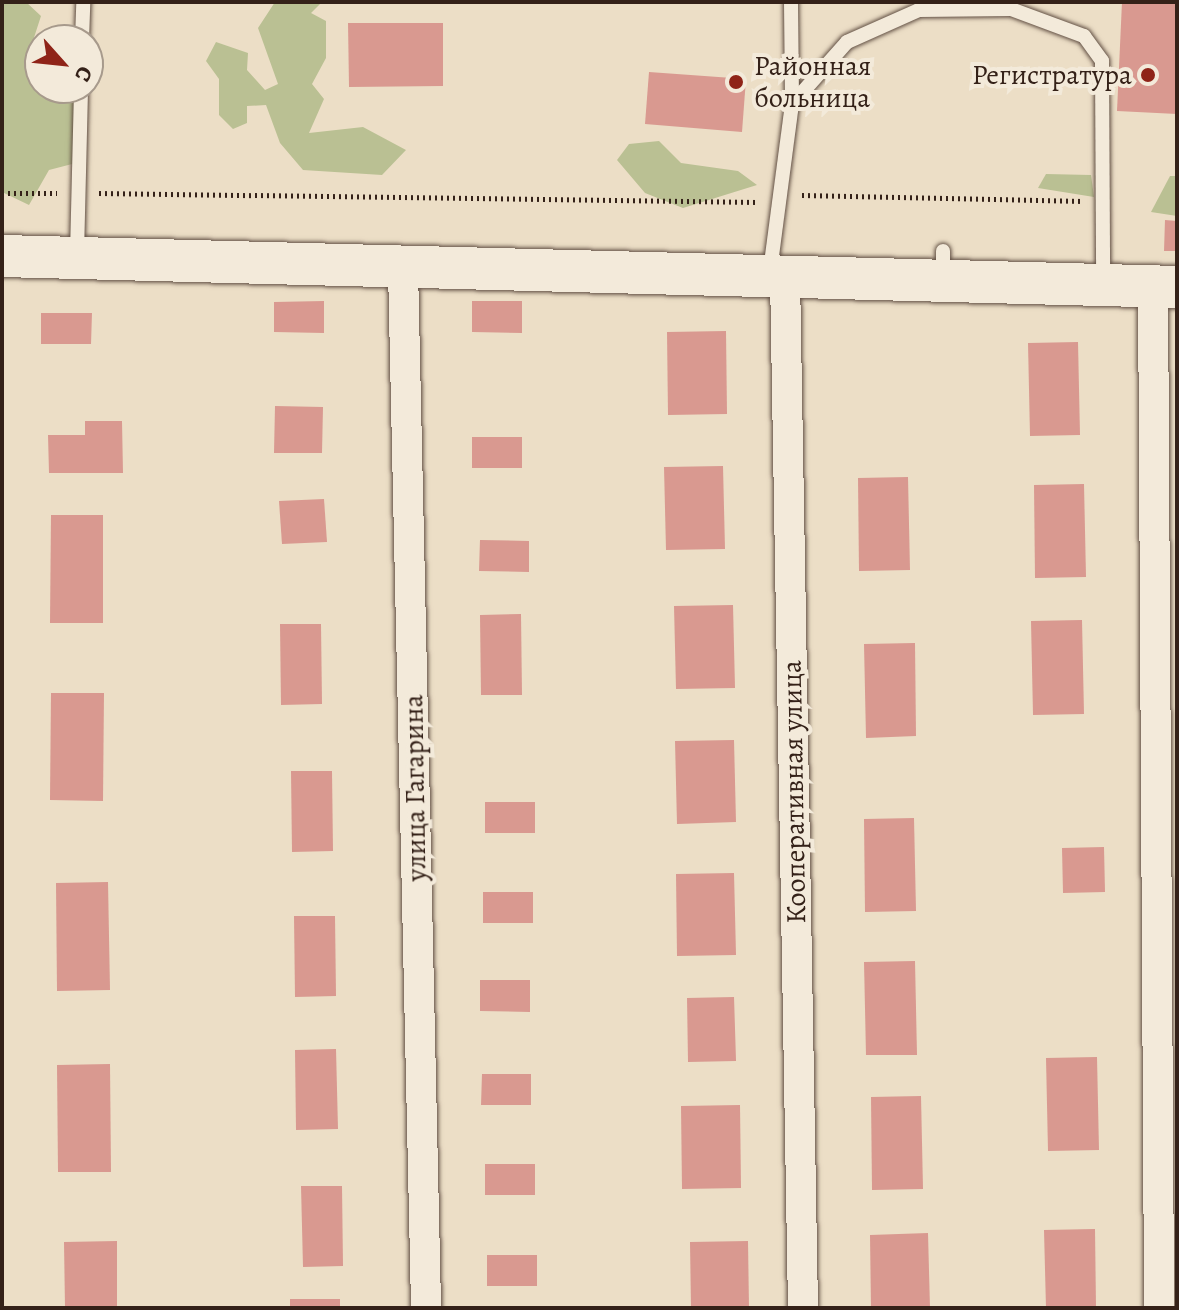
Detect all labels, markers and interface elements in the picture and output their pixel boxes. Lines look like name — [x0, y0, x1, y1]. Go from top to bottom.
north arrow — [24, 24, 104, 104]
place label: Районная больница — [754, 49, 871, 115]
place label: Регистратура — [972, 58, 1132, 92]
text: С — [67, 61, 100, 87]
marker: Регистратура — [1139, 66, 1157, 84]
marker: Районная больница — [725, 71, 747, 93]
street label: Кооперативная улица — [775, 660, 813, 924]
street label: улица Гагарина — [397, 694, 433, 882]

